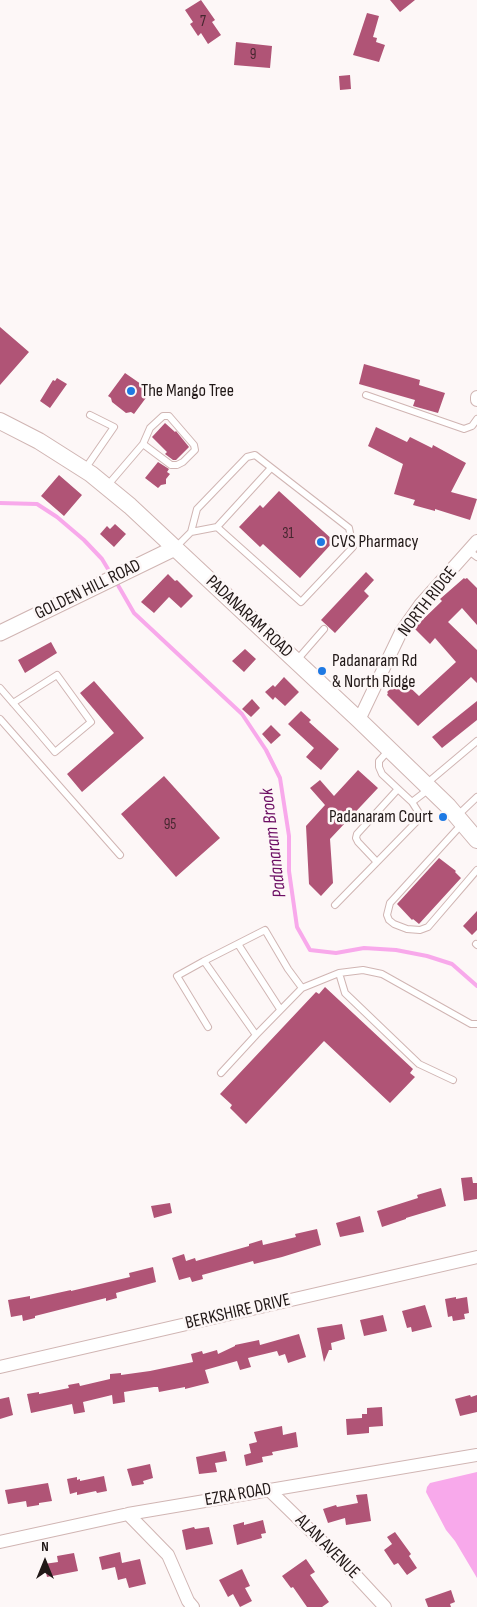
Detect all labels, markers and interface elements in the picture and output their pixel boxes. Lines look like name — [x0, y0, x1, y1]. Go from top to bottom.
house number: 7 — [200, 13, 206, 31]
house number: 9 — [250, 46, 256, 64]
place label: The Mango Tree — [141, 380, 234, 402]
marker: The Mango Tree — [125, 385, 137, 397]
house number: 31 — [282, 525, 294, 543]
place label: CVS Pharmacy — [331, 531, 418, 553]
marker: CVS Pharmacy — [315, 536, 327, 548]
street label: GOLDEN HILL ROAD — [31, 555, 145, 625]
street label: NORTH RIDGE — [394, 563, 462, 641]
street label: PADANARAM ROAD — [201, 571, 297, 663]
place label: Padanaram Rd & North Ridge — [332, 650, 417, 692]
marker: Padanaram Rd & North Ridge — [316, 665, 328, 677]
water label: Padanaram Brook — [256, 787, 292, 899]
place label: Padanaram Court — [329, 806, 433, 828]
marker: Padanaram Court — [437, 811, 449, 823]
house number: 95 — [164, 816, 176, 834]
street label: BERKSHIRE DRIVE — [183, 1289, 293, 1335]
street label: EZRA ROAD — [203, 1479, 273, 1511]
street label: ALAN AVENUE — [290, 1510, 364, 1584]
north arrow — [20, 1537, 70, 1587]
text: N — [41, 1538, 49, 1555]

